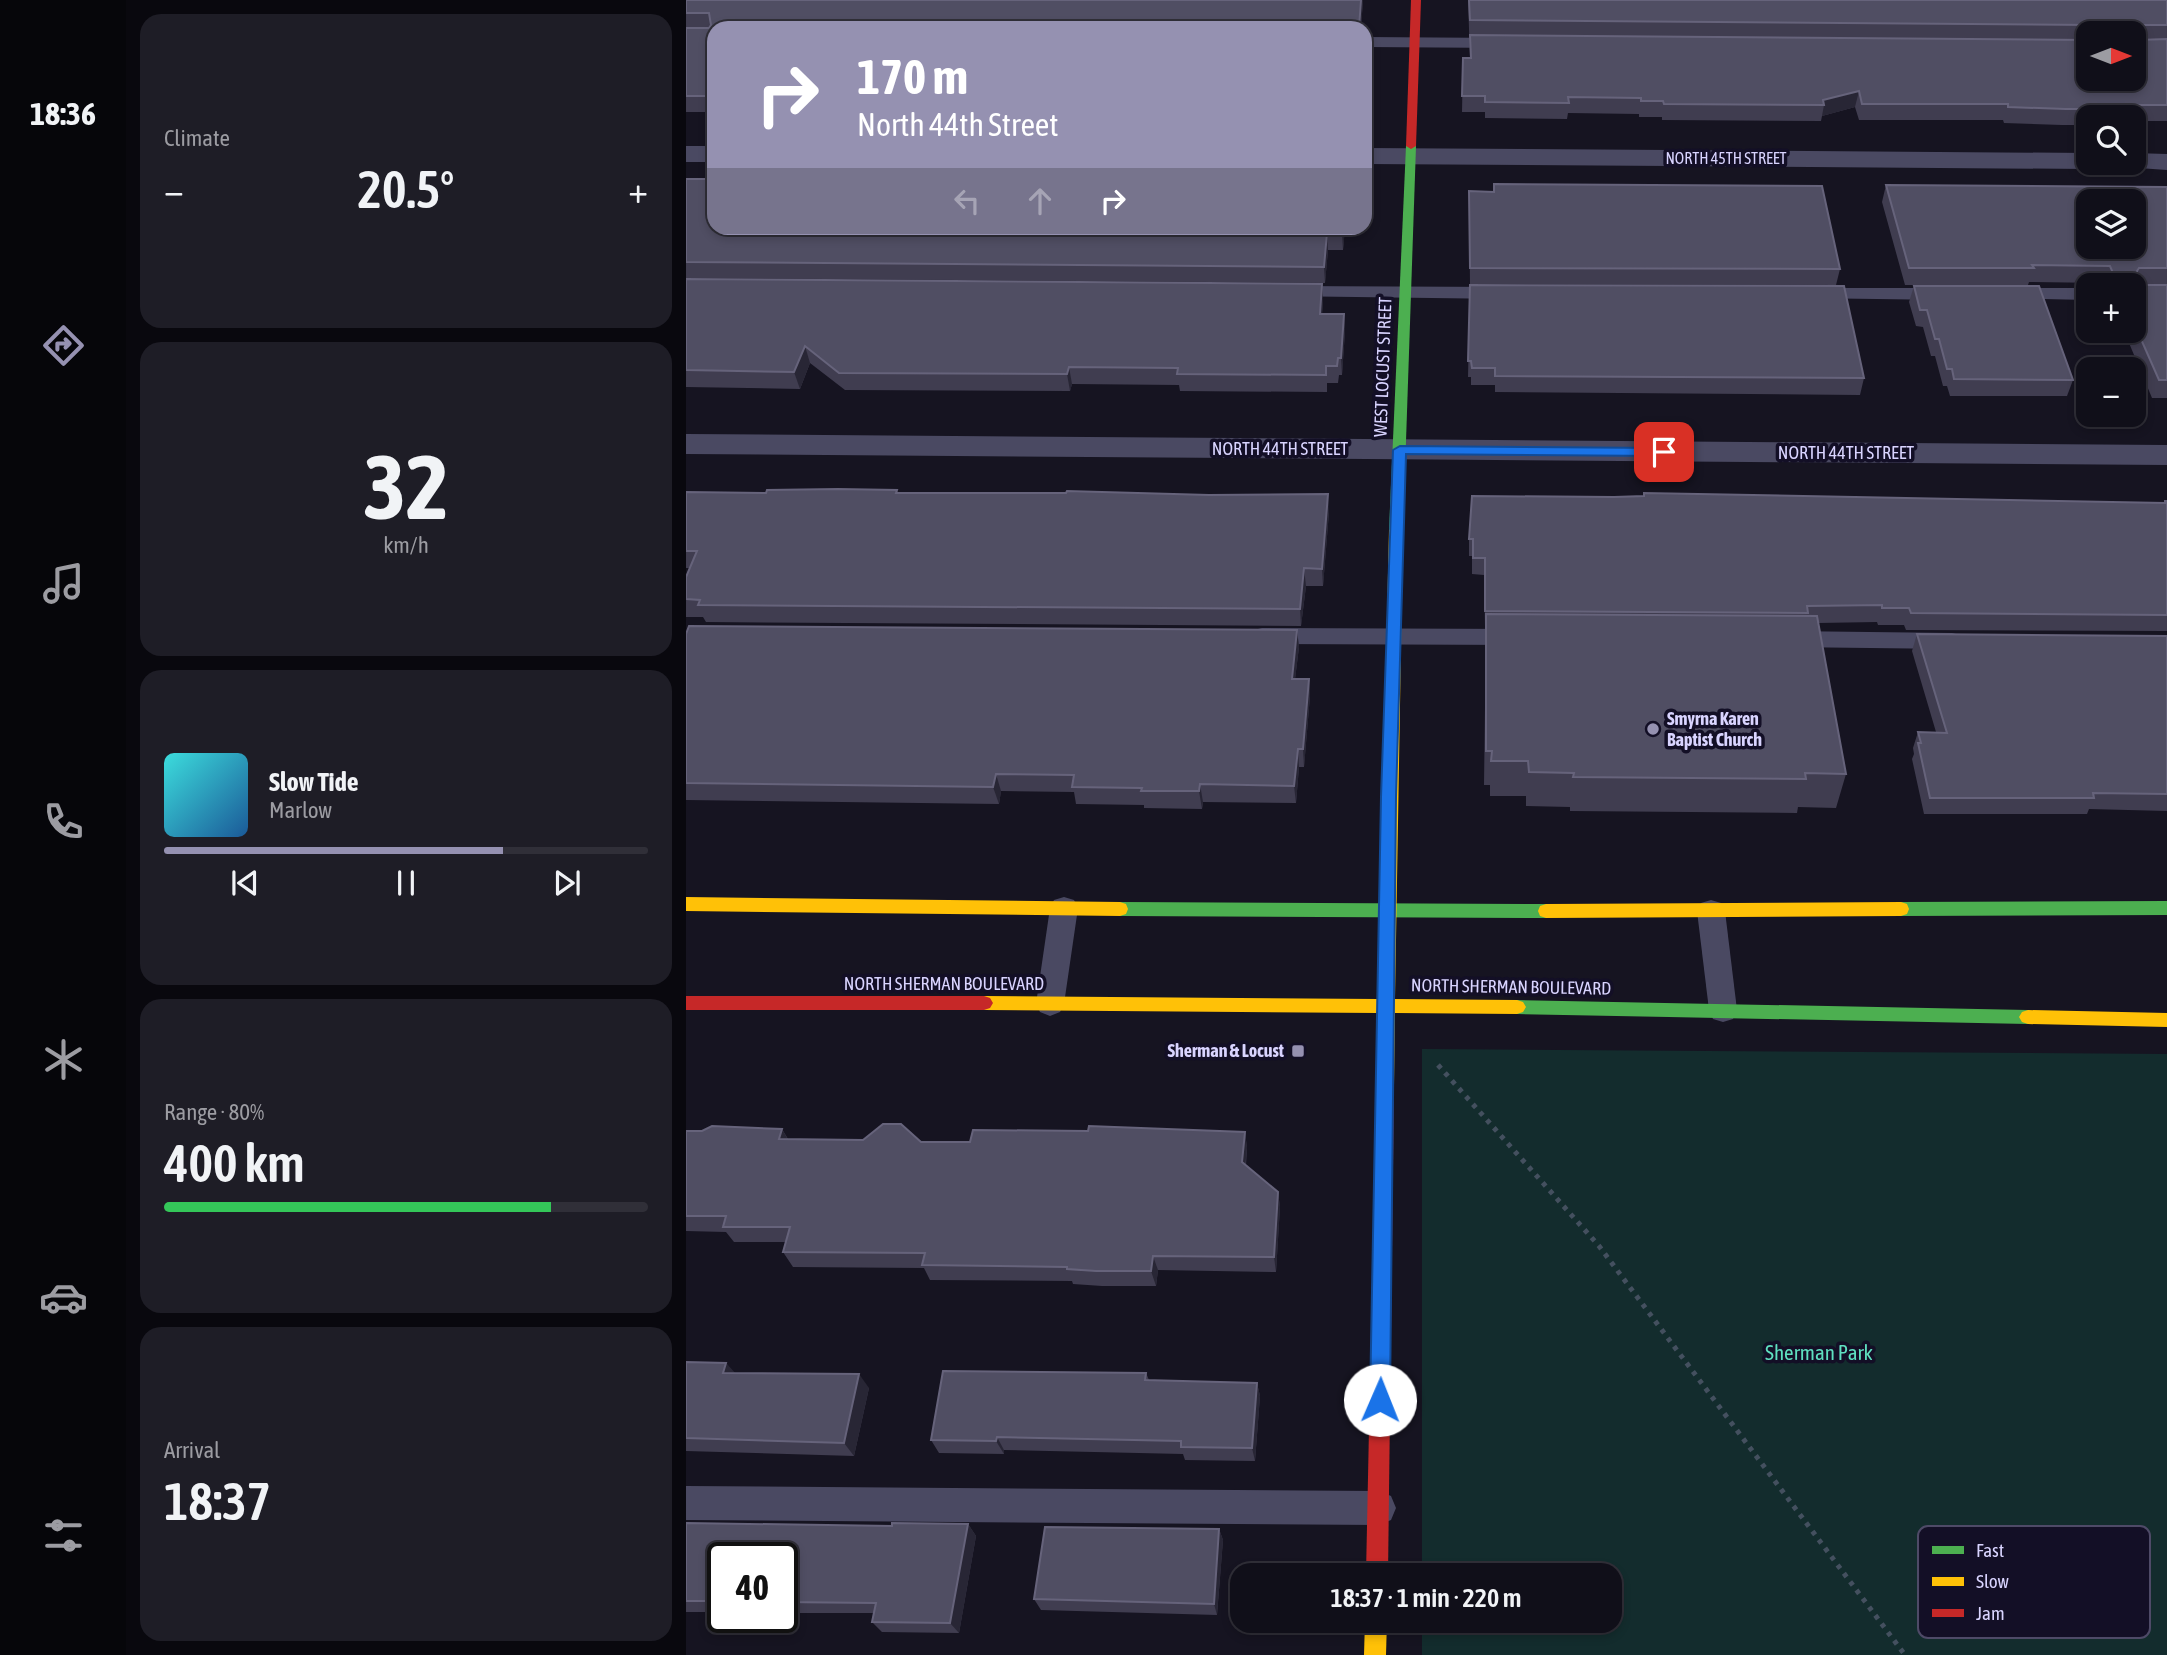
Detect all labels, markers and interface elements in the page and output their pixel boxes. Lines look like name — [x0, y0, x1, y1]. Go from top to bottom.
north arrow — [2076, 21, 2146, 91]
map controls — [2076, 21, 2146, 427]
text: 170 m — [857, 48, 968, 104]
icon: right — [742, 49, 833, 140]
text: 18:36 — [30, 95, 96, 132]
button: search — [2076, 105, 2146, 175]
text: North 44th Street — [857, 106, 1059, 143]
text: Climate — [164, 125, 230, 151]
street label: NORTH 45TH STREET — [1665, 149, 1787, 167]
text: 20.5° — [358, 159, 454, 219]
text: − — [164, 168, 184, 211]
text: + — [628, 168, 648, 211]
icon: left — [948, 182, 986, 220]
icon: ahead — [1021, 182, 1059, 220]
icon: right — [1094, 182, 1132, 220]
button: layers — [2076, 189, 2146, 259]
button: + — [2076, 273, 2146, 343]
street label: WEST LOCUST STREET — [1370, 297, 1395, 437]
icon: directions — [39, 321, 88, 370]
button: − — [2076, 357, 2146, 427]
pin — [1634, 422, 1694, 482]
icon: arrive — [1645, 433, 1683, 471]
text: 32 — [363, 434, 449, 538]
street label: NORTH 44TH STREET — [1212, 438, 1348, 459]
street label: NORTH 44TH STREET — [1778, 442, 1914, 463]
text: km/h — [383, 532, 429, 558]
icon: music — [39, 559, 88, 608]
place label: Smyrna Karen Baptist Church — [1667, 708, 1762, 750]
marker: Smyrna Karen Baptist Church — [1645, 721, 1661, 737]
text: Slow Tide — [269, 767, 359, 797]
icon: phone — [39, 797, 88, 846]
text: Marlow — [269, 797, 332, 823]
icon: previous — [226, 864, 264, 902]
icon: pause — [387, 864, 425, 902]
icon: next — [548, 864, 586, 902]
street label: NORTH SHERMAN BOULEVARD — [844, 973, 1044, 994]
street label: NORTH SHERMAN BOULEVARD — [1411, 974, 1611, 999]
icon: climate — [39, 1035, 88, 1084]
place label: Sherman & Locust — [1168, 1040, 1285, 1061]
marker: Sherman & Locust — [1290, 1043, 1306, 1059]
text: Range · 80% — [164, 1099, 264, 1125]
text: 400 km — [164, 1133, 305, 1193]
icon: car — [39, 1273, 88, 1322]
park label: Sherman Park — [1765, 1340, 1873, 1364]
position arrow — [1343, 1363, 1417, 1437]
text: Arrival — [164, 1437, 220, 1463]
text: 18:37 — [164, 1471, 271, 1531]
icon: filters — [39, 1511, 88, 1560]
legend — [1918, 1526, 2150, 1638]
text: Fast — [1976, 1539, 2004, 1561]
speed limit sign: 40 — [707, 1542, 798, 1633]
text: Slow — [1976, 1570, 2010, 1592]
text: 18:37 · 1 min · 220 m — [1331, 1583, 1521, 1613]
text: Jam — [1976, 1602, 2005, 1624]

